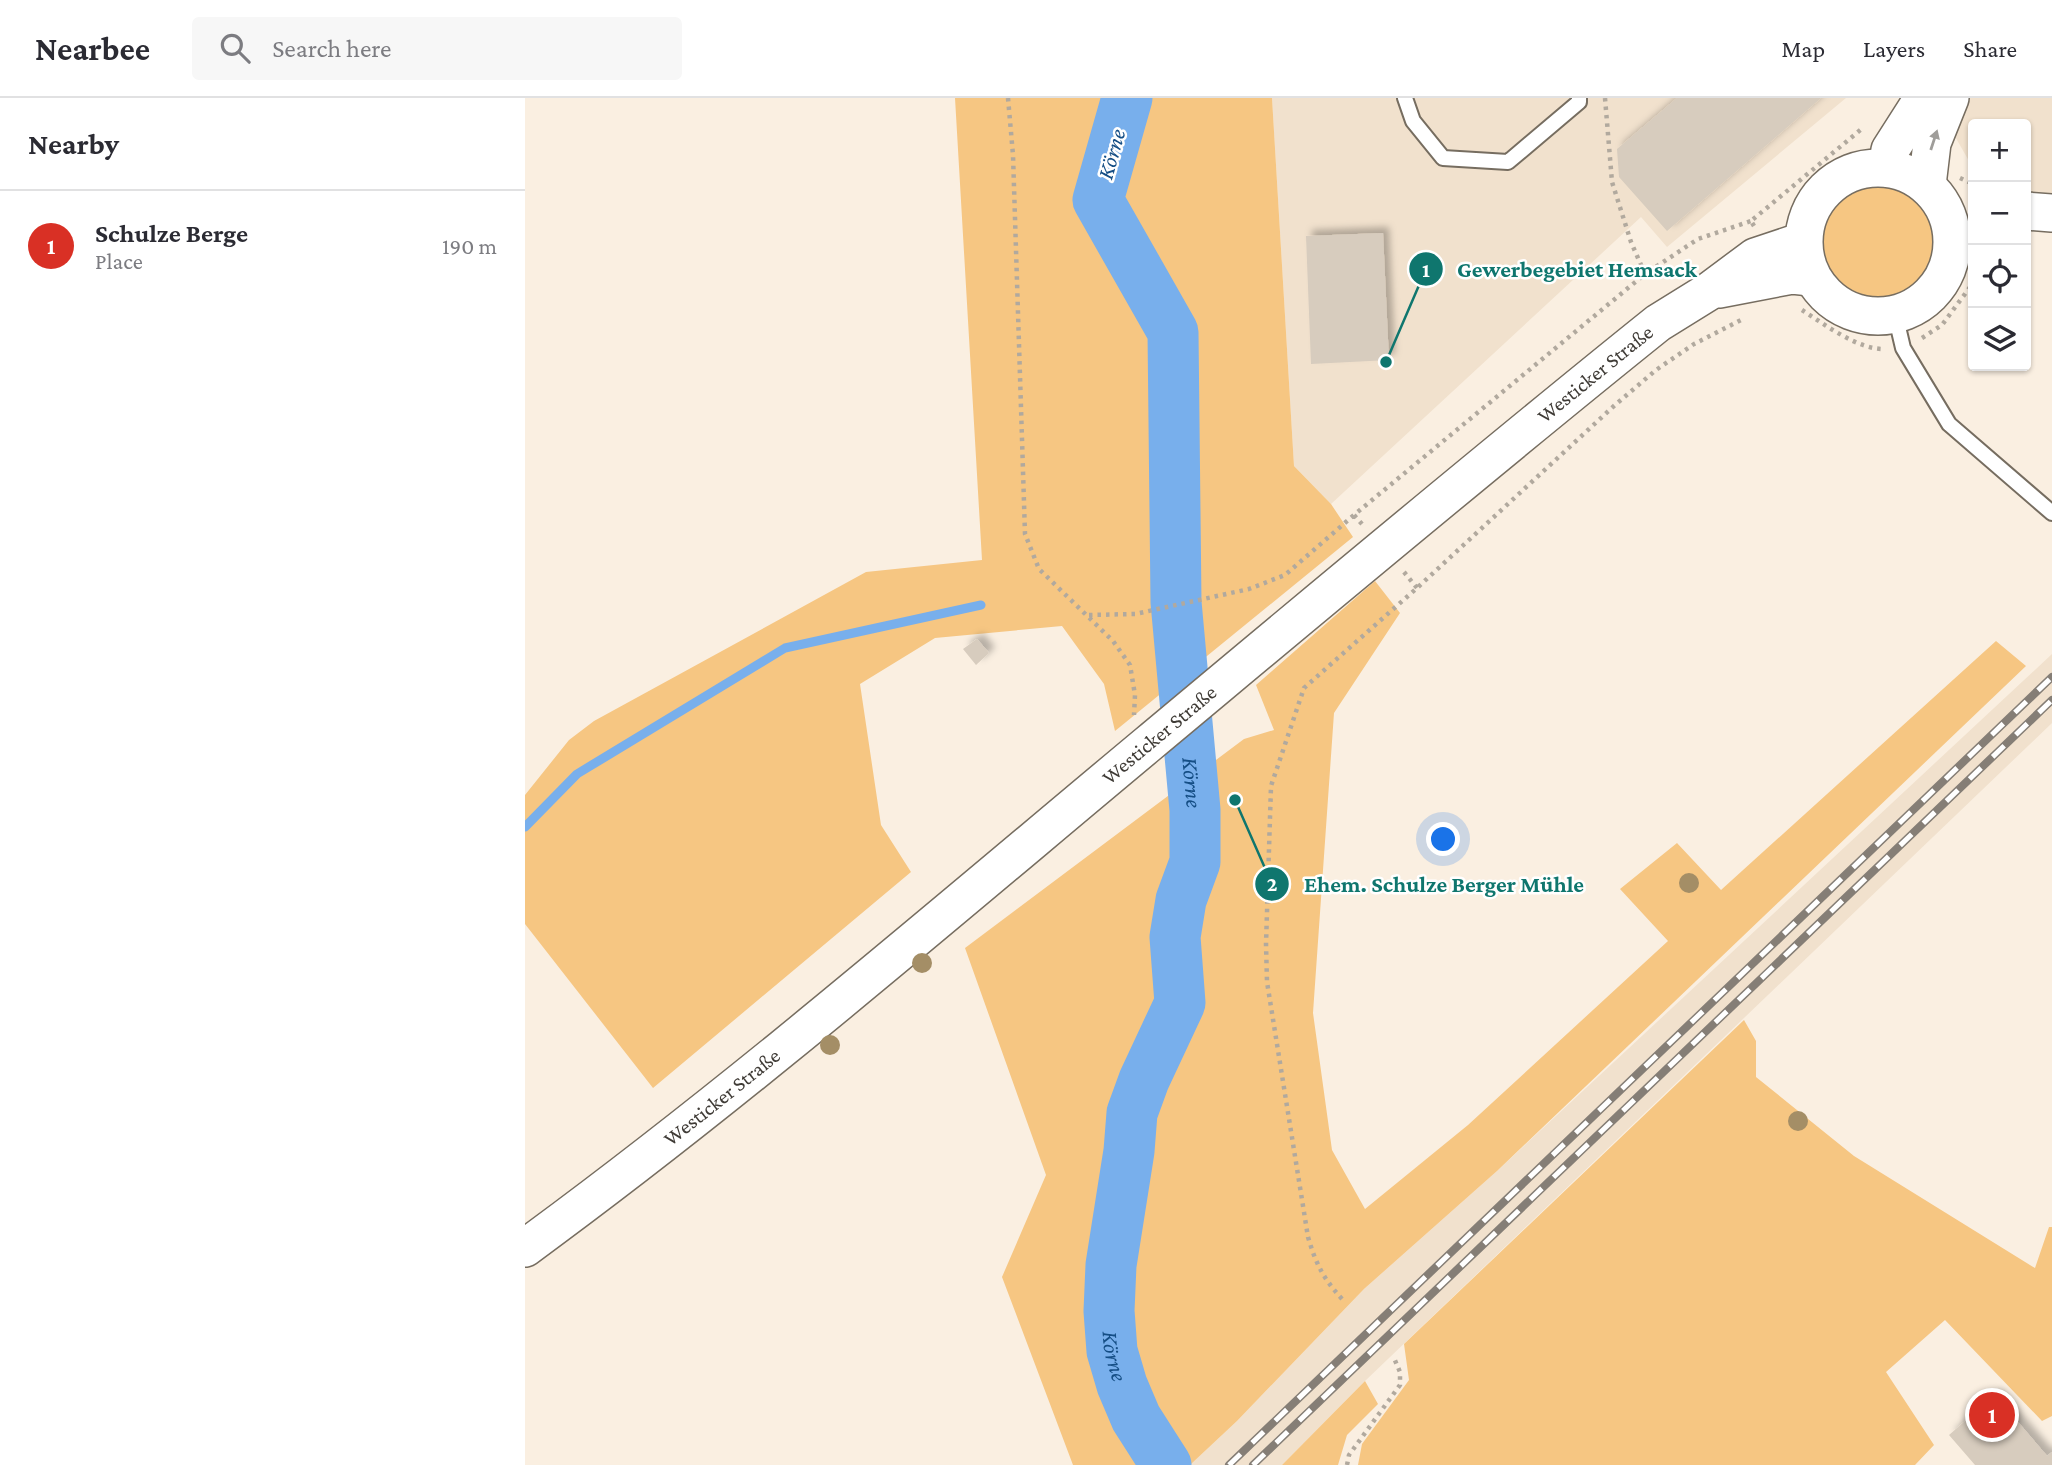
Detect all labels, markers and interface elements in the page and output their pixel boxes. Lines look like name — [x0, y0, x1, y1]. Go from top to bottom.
search box — [192, 17, 682, 80]
icon: search — [216, 29, 254, 67]
text: Nearbee — [35, 30, 150, 67]
text: Search here — [272, 34, 391, 63]
text: Map — [1781, 35, 1825, 62]
text: Layers — [1863, 35, 1925, 62]
text: Share — [1963, 35, 2017, 62]
map controls — [1968, 119, 2031, 371]
button: + — [1968, 119, 2031, 182]
water label: Körne — [1091, 126, 1131, 182]
text: Nearby — [28, 127, 119, 160]
one-way arrow — [1930, 130, 1940, 151]
button: − — [1968, 182, 2031, 245]
text: Schulze Berge — [95, 219, 248, 248]
text: 1 — [47, 233, 55, 259]
text: 190 m — [442, 233, 497, 259]
button: locate — [1968, 245, 2031, 308]
callout: Gewerbegebiet Hemsack — [1408, 247, 1711, 291]
text: Place — [95, 248, 143, 274]
text: Gewerbegebiet Hemsack — [1457, 256, 1698, 282]
text: 1 — [1422, 258, 1430, 282]
button: layers — [1968, 308, 2031, 371]
street label: Westicker Straße — [1532, 320, 1658, 428]
street label: Westicker Straße — [1097, 680, 1221, 789]
water label: Körne — [1177, 756, 1208, 809]
your location — [1426, 822, 1460, 856]
callout: Ehem. Schulze Berger Mühle — [1255, 862, 1598, 906]
text: Ehem. Schulze Berger Mühle — [1304, 871, 1584, 897]
text: 2 — [1267, 872, 1278, 896]
street label: Westicker Straße — [659, 1043, 785, 1151]
water label: Körne — [1098, 1330, 1133, 1384]
pin: 1 — [1969, 1389, 2015, 1441]

